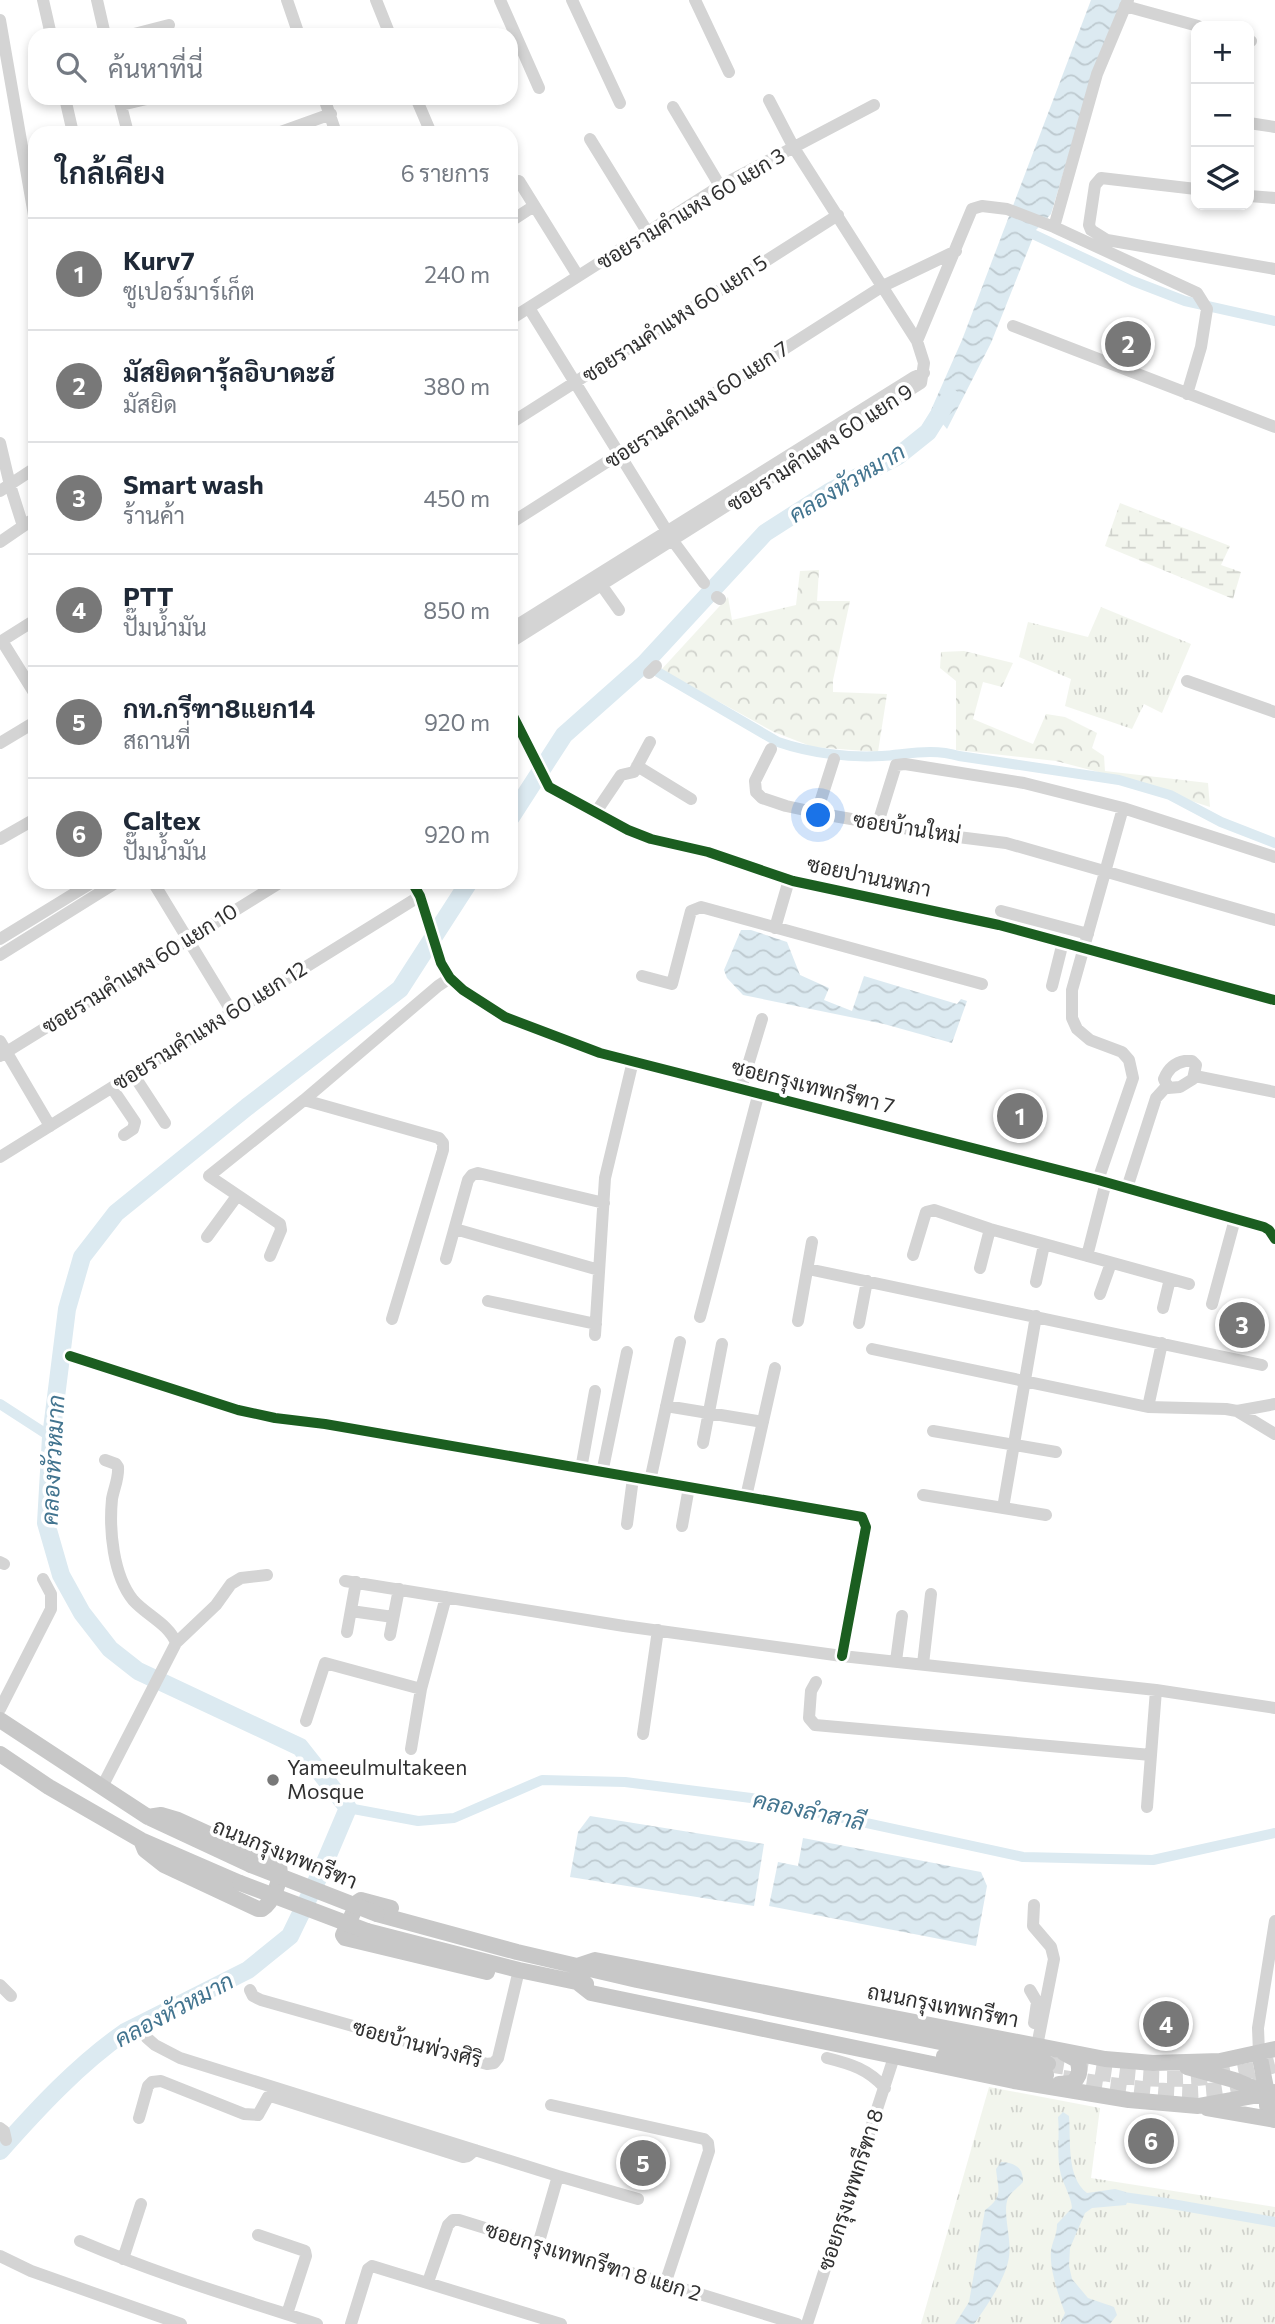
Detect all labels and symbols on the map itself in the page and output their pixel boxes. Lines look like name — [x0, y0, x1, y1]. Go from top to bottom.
street label: ซอยรามคำแหง 60 แยก 3 — [592, 142, 789, 274]
street label: ซอยรามคำแหง 60 แยก 5 — [577, 249, 771, 387]
pin: 2 — [1105, 318, 1151, 370]
street label: ซอยรามคำแหง 60 แยก 7 — [600, 335, 793, 473]
street label: ซอยรามคำแหง 60 แยก 9 — [722, 377, 917, 516]
water label: คลองหัวหมาก — [783, 436, 910, 528]
your location — [801, 798, 835, 832]
street label: ซอยบ้านใหม่ — [852, 806, 963, 847]
street label: ซอยปานนพภา — [805, 850, 934, 901]
street label: ซอยรามคำแหง 60 แยก 10 — [37, 897, 242, 1038]
street label: ซอยรามคำแหง 60 แยก 12 — [108, 955, 311, 1095]
street label: ซอยกรุงเทพกรีฑา 7 — [729, 1053, 897, 1121]
pin: 1 — [997, 1090, 1043, 1142]
pin: 3 — [1219, 1299, 1265, 1351]
water label: คลองหัวหมาก — [35, 1394, 69, 1526]
place label: Yameeulmultakeen Mosque — [287, 1754, 467, 1803]
marker: Yameeulmultakeen Mosque — [265, 1772, 281, 1788]
water label: คลองลำสาลี — [751, 1785, 869, 1836]
street label: ถนนกรุงเทพกรีฑา — [209, 1812, 361, 1896]
water label: คลองหัวหมาก — [109, 1966, 238, 2052]
street label: ถนนกรุงเทพกรีฑา — [865, 1978, 1021, 2034]
pin: 4 — [1143, 1998, 1189, 2050]
street label: ซอยบ้านพ่วงศิริ — [350, 2013, 485, 2072]
street label: ซอยกรุงเทพกรีฑา 8 — [812, 2106, 890, 2274]
pin: 6 — [1128, 2115, 1174, 2167]
pin: 5 — [620, 2137, 666, 2189]
street label: ซอยกรุงเทพกรีฑา 8 แยก 2 — [482, 2216, 704, 2308]

